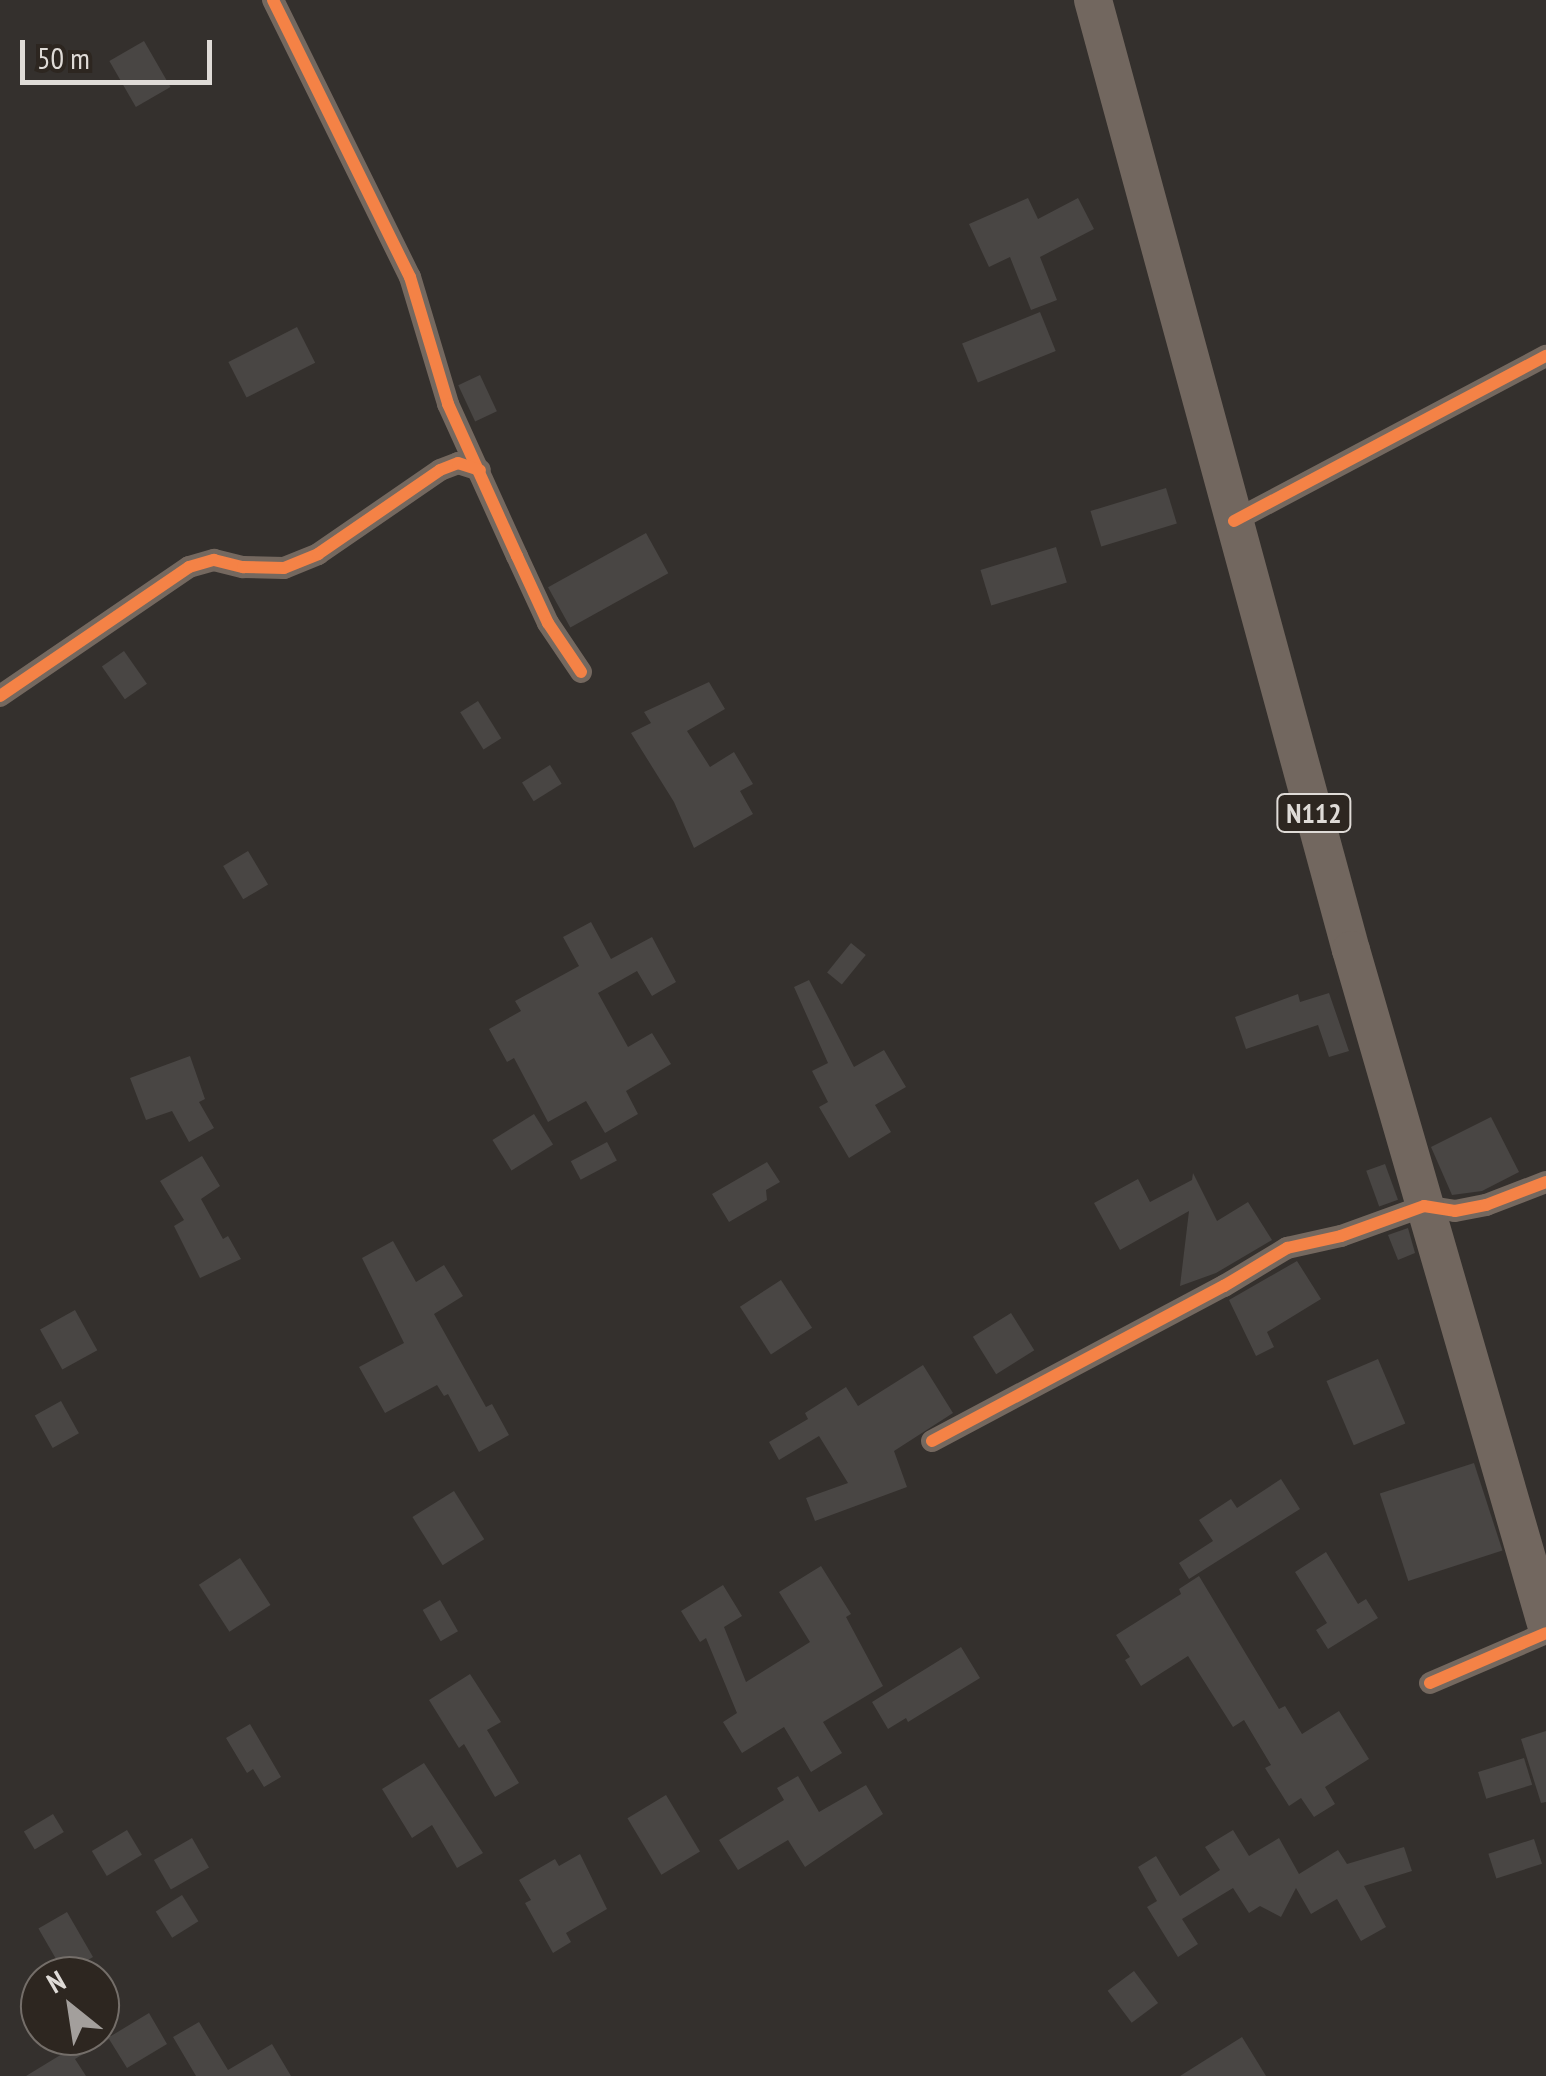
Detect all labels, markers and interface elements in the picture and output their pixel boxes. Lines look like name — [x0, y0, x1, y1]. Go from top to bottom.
scale bar — [25, 20, 218, 82]
text: 50 m — [37, 38, 90, 77]
road number: N112 — [1274, 790, 1354, 836]
north arrow — [20, 1956, 120, 2056]
text: N — [40, 1962, 72, 2001]

